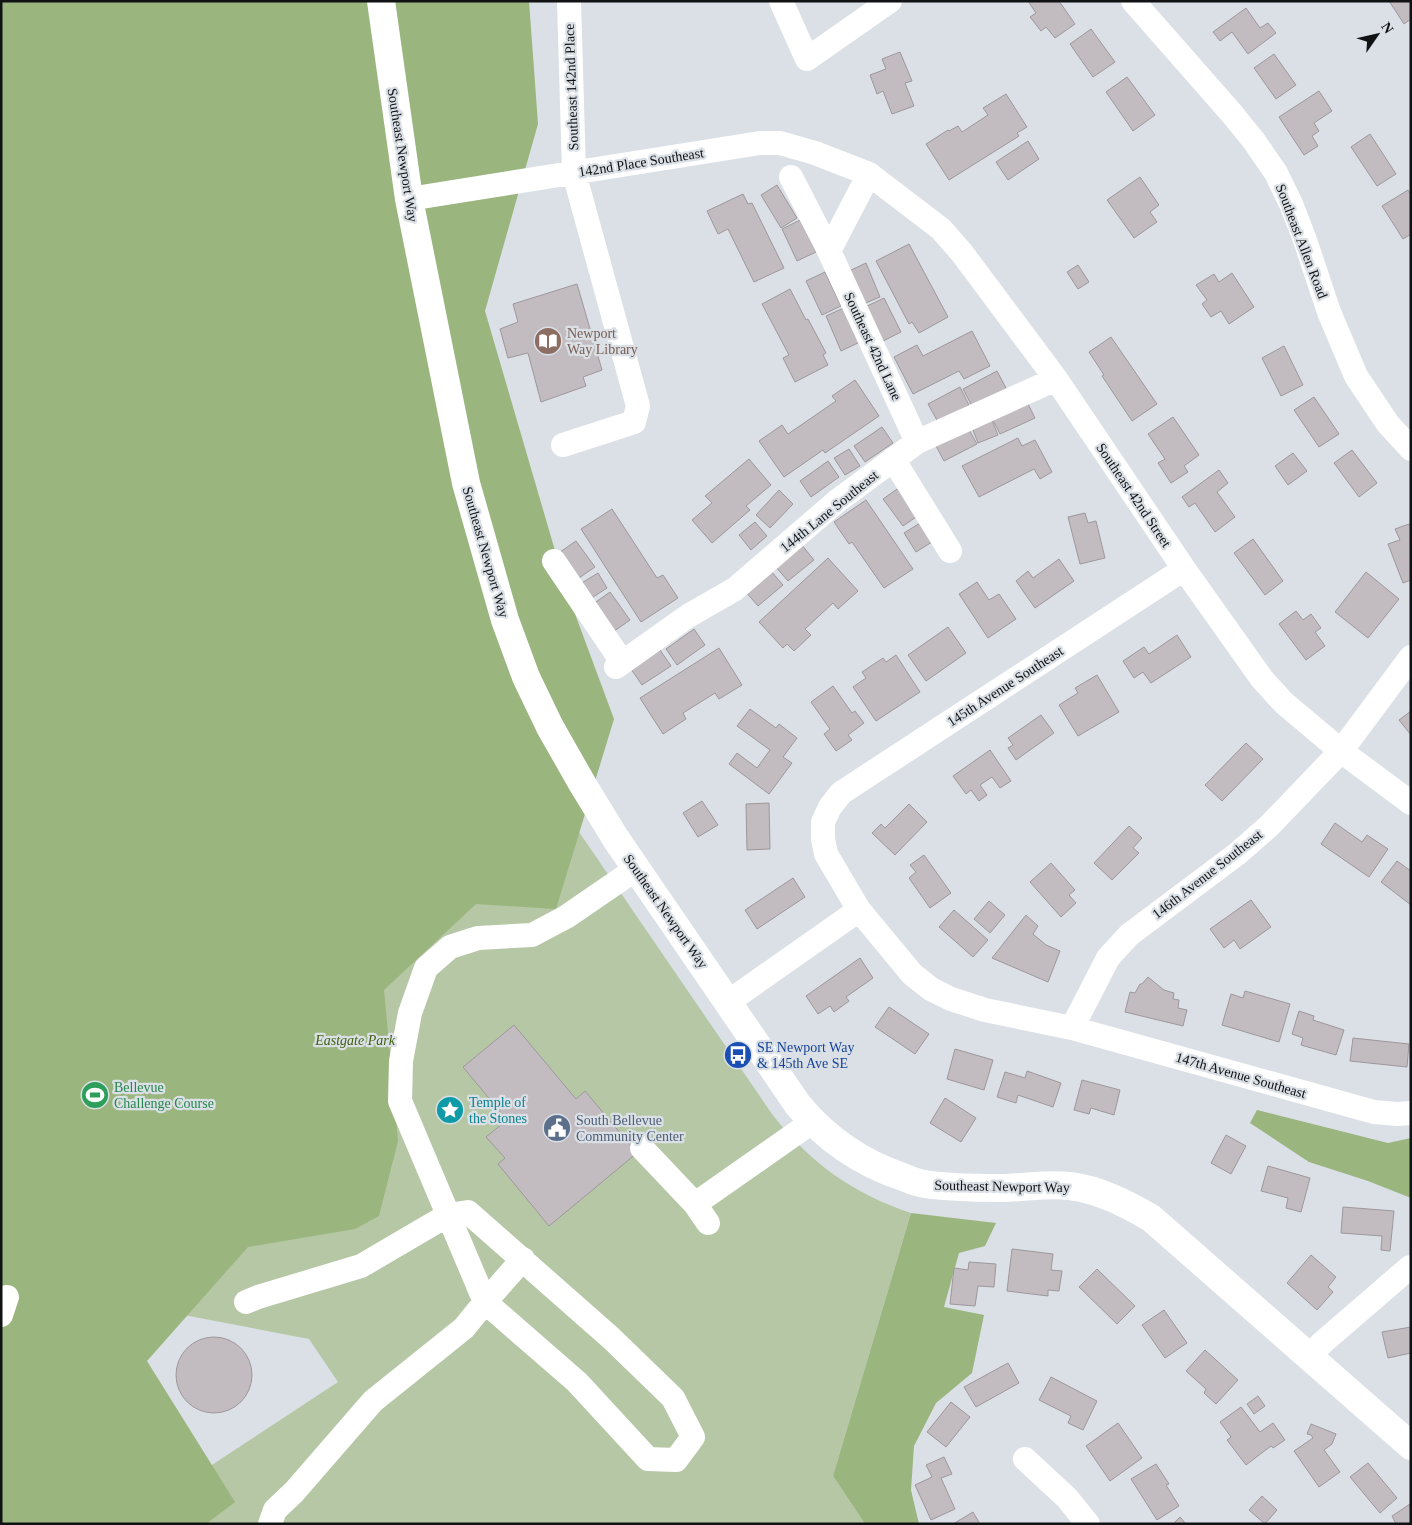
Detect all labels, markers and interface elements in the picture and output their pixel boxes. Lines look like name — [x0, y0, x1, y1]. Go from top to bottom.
north arrow — [1352, 10, 1402, 60]
text: N — [1378, 20, 1396, 36]
street label: Southeast 142nd Place — [562, 23, 581, 151]
street label: Southeast Newport Way — [385, 87, 421, 223]
street label: 142nd Place Southeast — [577, 145, 705, 180]
street label: Southeast Allen Road — [1273, 182, 1330, 301]
street label: Southeast 42nd Lane — [841, 290, 904, 403]
library icon: Newport Way Library — [533, 326, 563, 356]
place label: Newport Way Library — [567, 326, 638, 357]
street label: Southeast 42nd Street — [1093, 440, 1174, 550]
street label: 144th Lane Southeast — [777, 467, 881, 555]
street label: Southeast Newport Way — [460, 485, 511, 619]
street label: 145th Avenue Southeast — [945, 643, 1066, 729]
street label: 146th Avenue Southeast — [1149, 827, 1265, 922]
street label: Southeast Newport Way — [621, 851, 711, 971]
park label: Eastgate Park — [314, 1033, 396, 1048]
bus stop icon: SE Newport Way & 145th Ave SE — [723, 1040, 753, 1070]
place label: SE Newport Way & 145th Ave SE — [757, 1040, 854, 1071]
street label: 147th Avenue Southeast — [1174, 1050, 1308, 1101]
sports icon: Bellevue Challenge Course — [80, 1080, 110, 1110]
place label: Bellevue Challenge Course — [114, 1080, 214, 1111]
place icon: Temple of the Stones — [435, 1095, 465, 1125]
place label: Temple of the Stones — [469, 1095, 527, 1126]
public building icon: South Bellevue Community Center — [542, 1113, 572, 1143]
place label: South Bellevue Community Center — [576, 1113, 684, 1144]
street label: Southeast Newport Way — [934, 1178, 1070, 1195]

